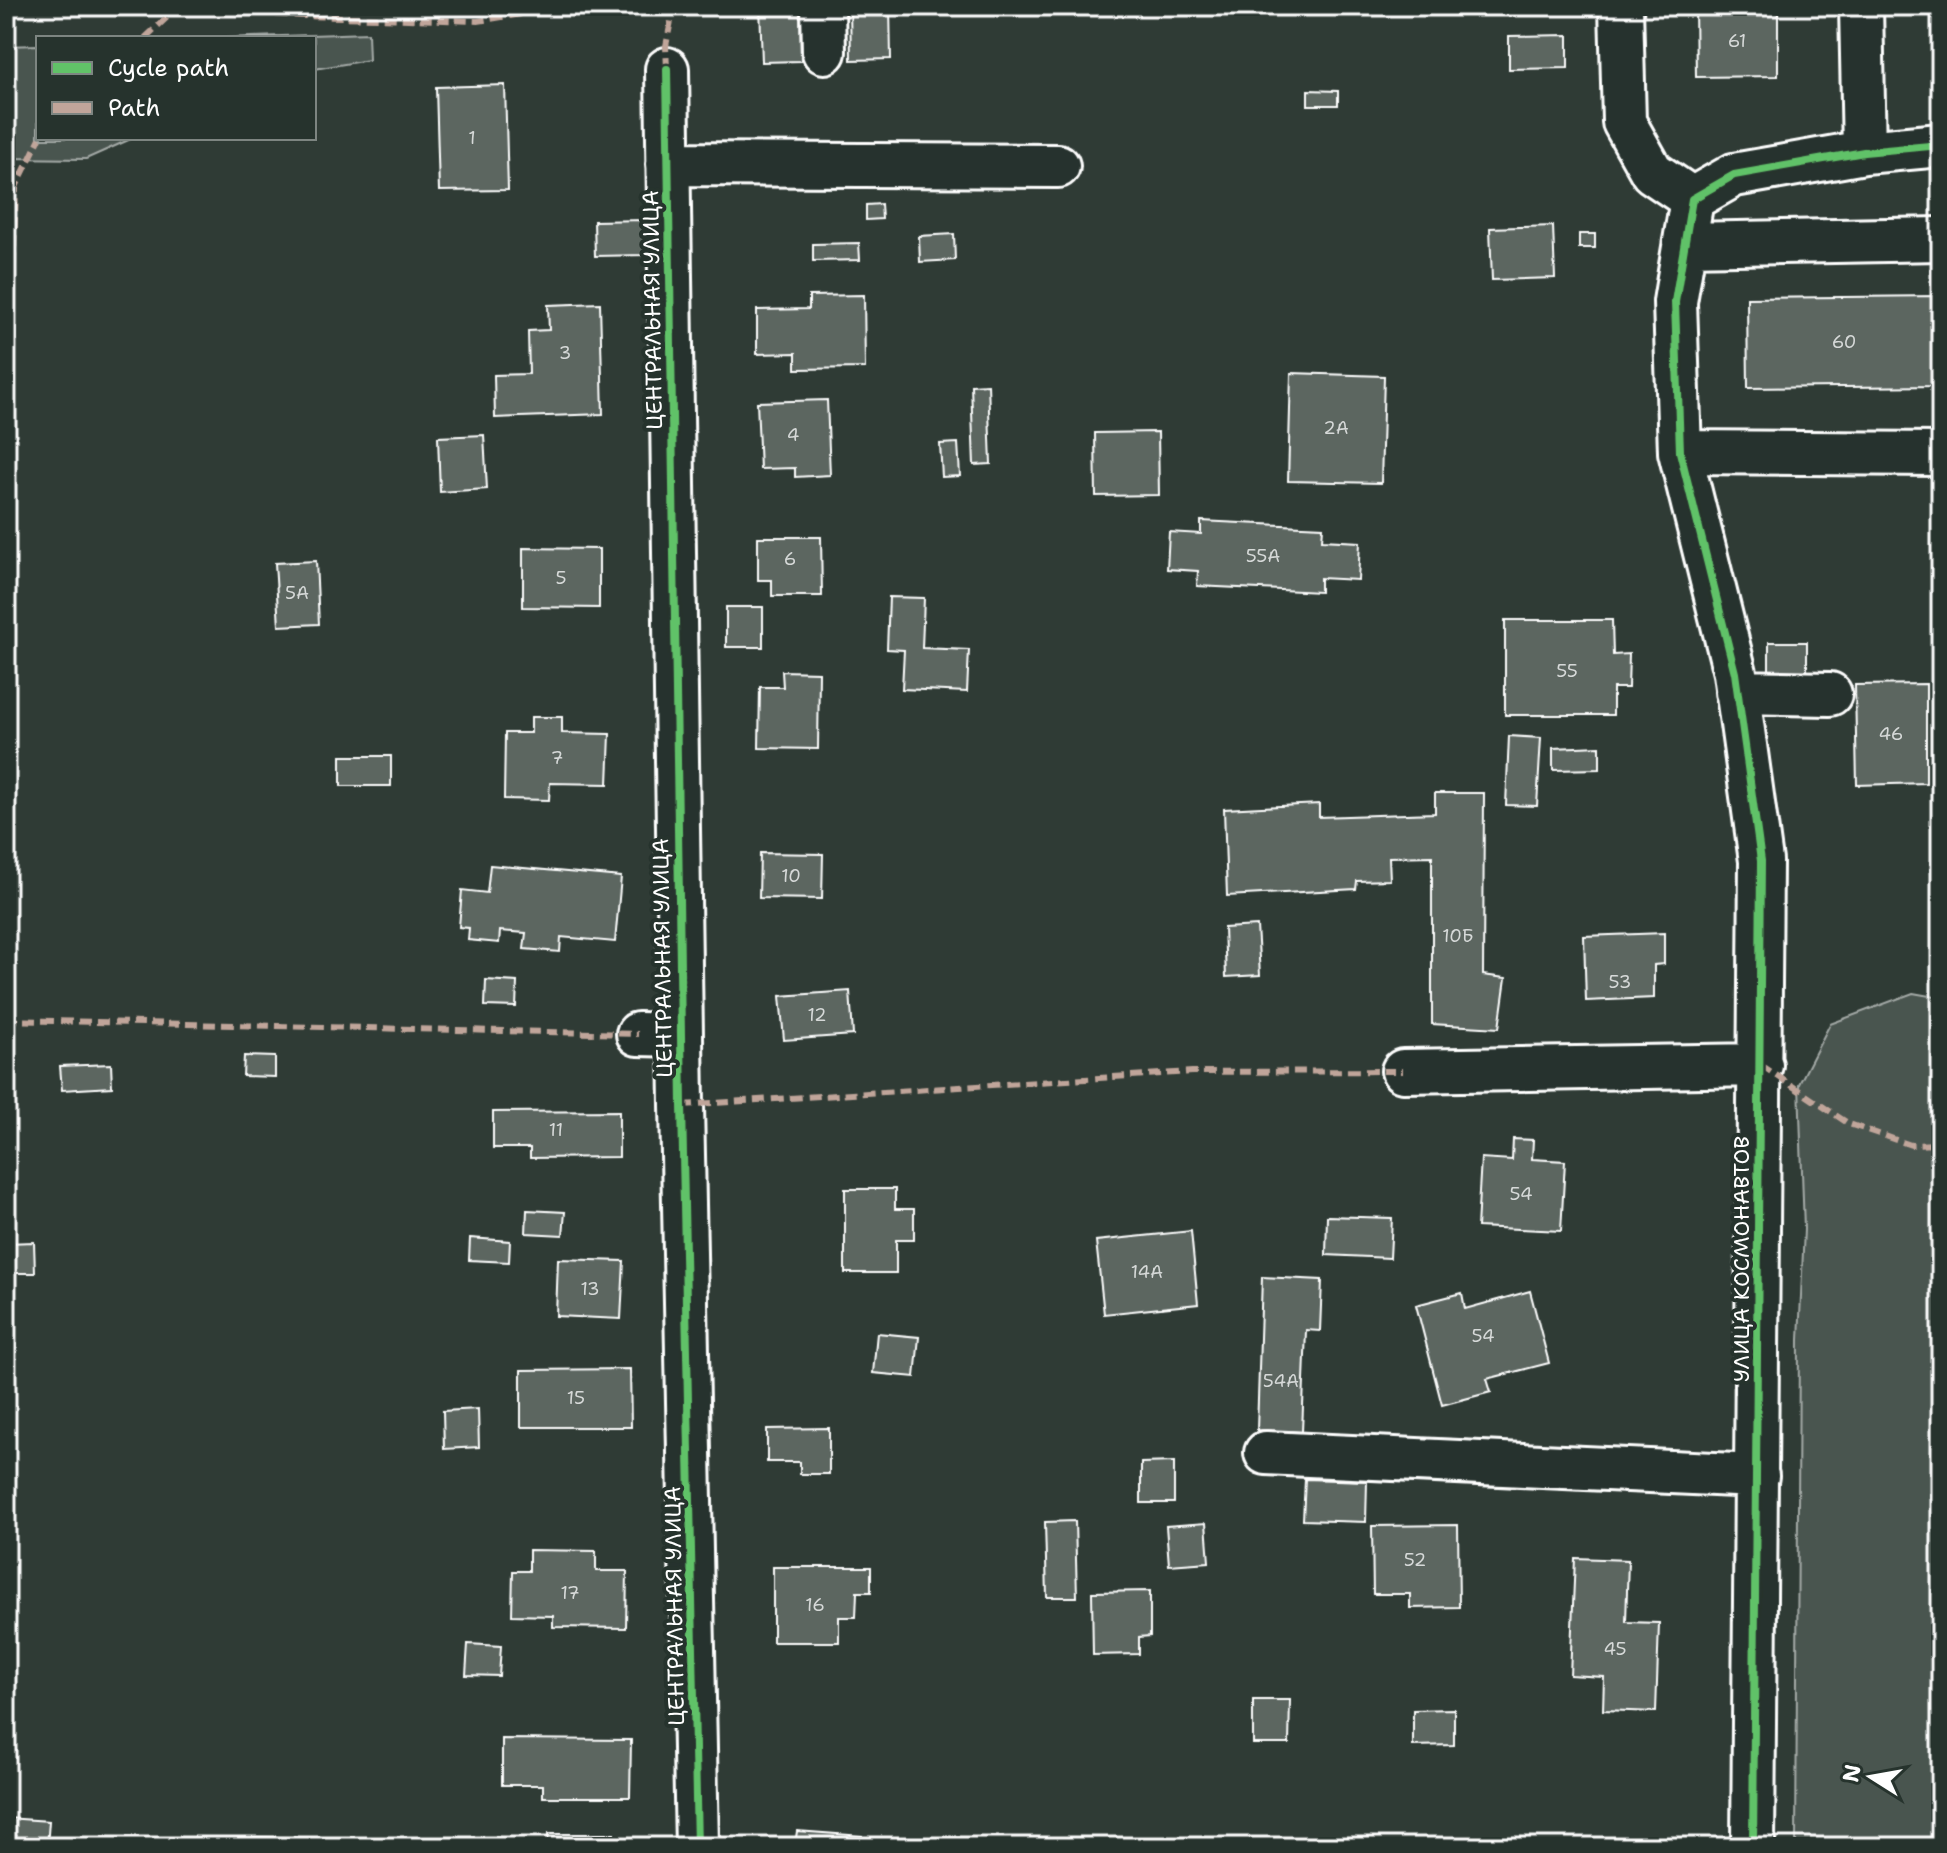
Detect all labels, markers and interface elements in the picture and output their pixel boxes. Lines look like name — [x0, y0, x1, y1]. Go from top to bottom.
house number: 61 — [1728, 29, 1746, 53]
legend — [36, 36, 316, 140]
text: Cycle path — [108, 52, 229, 84]
text: Path — [108, 92, 160, 124]
house number: 1 — [468, 126, 476, 150]
street label: ЦЕНТРАЛЬНАЯ УЛИЦА — [636, 190, 669, 430]
house number: 60 — [1832, 330, 1856, 354]
house number: 3 — [559, 341, 571, 365]
house number: 2А — [1323, 416, 1349, 440]
house number: 4 — [787, 423, 799, 447]
house number: 55А — [1246, 544, 1280, 568]
house number: 6 — [784, 547, 796, 571]
house number: 5 — [555, 566, 567, 590]
house number: 5А — [285, 581, 309, 605]
house number: 55 — [1556, 659, 1578, 683]
house number: 46 — [1879, 722, 1903, 746]
house number: 7 — [551, 746, 563, 770]
street label: ЦЕНТРАЛЬНАЯ УЛИЦА — [646, 838, 679, 1078]
house number: 10 — [781, 864, 801, 888]
house number: 10Б — [1442, 924, 1474, 948]
house number: 53 — [1609, 970, 1631, 994]
house number: 12 — [807, 1003, 827, 1027]
house number: 11 — [549, 1118, 563, 1142]
street label: УЛИЦА КОСМОНАВТОВ — [1727, 1136, 1756, 1382]
house number: 54 — [1509, 1182, 1533, 1206]
house number: 14А — [1131, 1260, 1163, 1284]
house number: 13 — [580, 1277, 600, 1301]
house number: 54 — [1471, 1324, 1495, 1348]
house number: 54А — [1263, 1369, 1299, 1393]
house number: 15 — [567, 1386, 585, 1410]
street label: ЦЕНТРАЛЬНАЯ УЛИЦА — [658, 1486, 691, 1726]
house number: 52 — [1404, 1548, 1426, 1572]
house number: 17 — [560, 1581, 580, 1605]
house number: 16 — [805, 1593, 825, 1617]
house number: 45 — [1603, 1637, 1627, 1661]
north arrow — [1831, 1737, 1911, 1817]
text: N — [1836, 1762, 1868, 1785]

